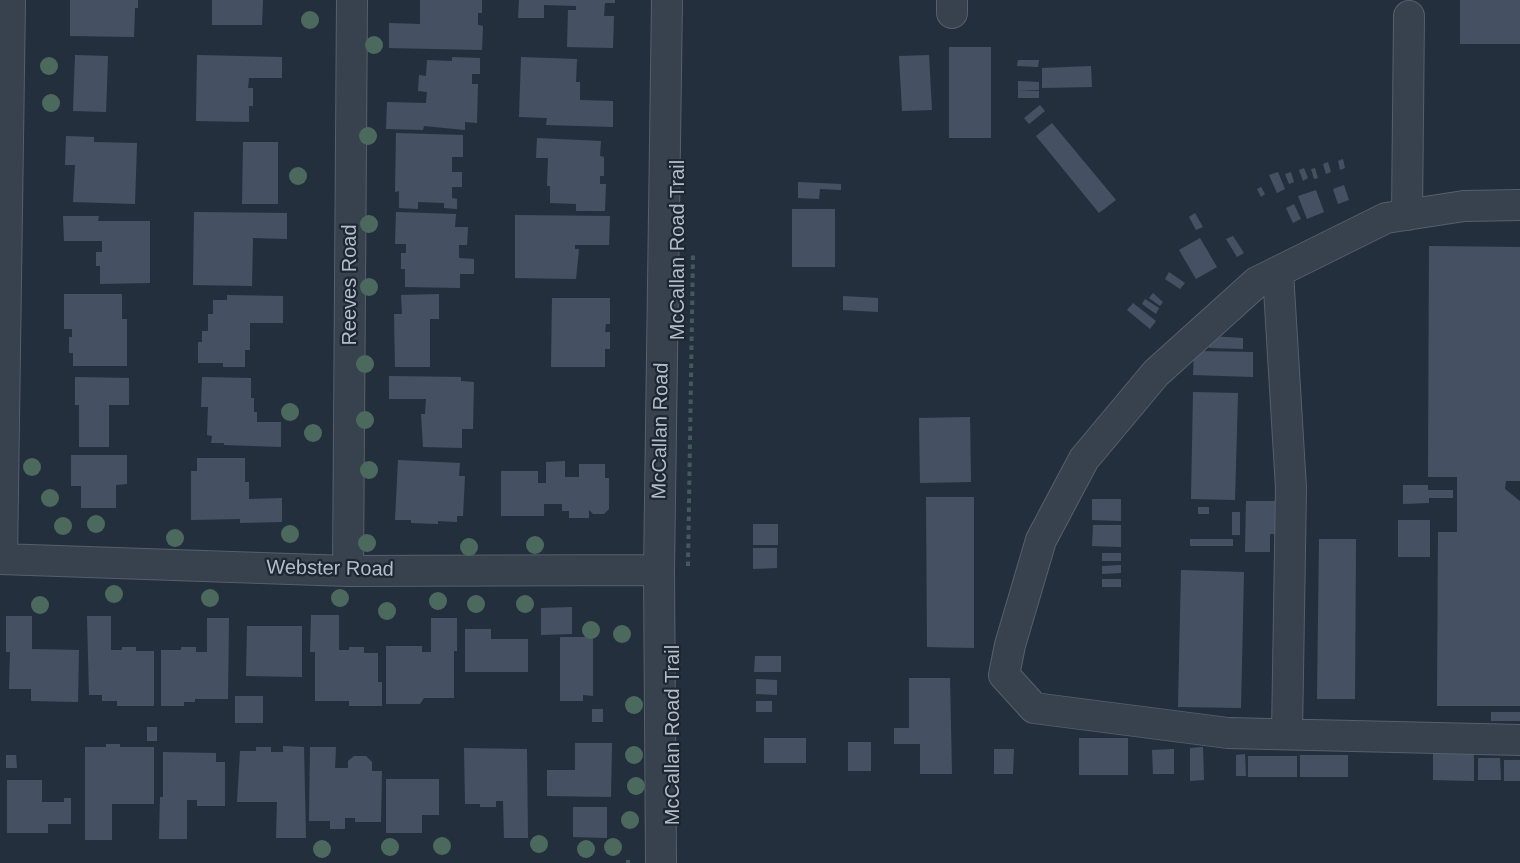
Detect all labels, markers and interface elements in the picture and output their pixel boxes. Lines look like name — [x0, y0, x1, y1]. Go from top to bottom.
street label: McCallan Road Trail — [666, 160, 690, 340]
street label: Reeves Road — [338, 224, 362, 346]
street label: McCallan Road — [648, 362, 674, 500]
street label: Webster Road — [266, 556, 394, 582]
street label: McCallan Road Trail — [661, 645, 685, 825]

